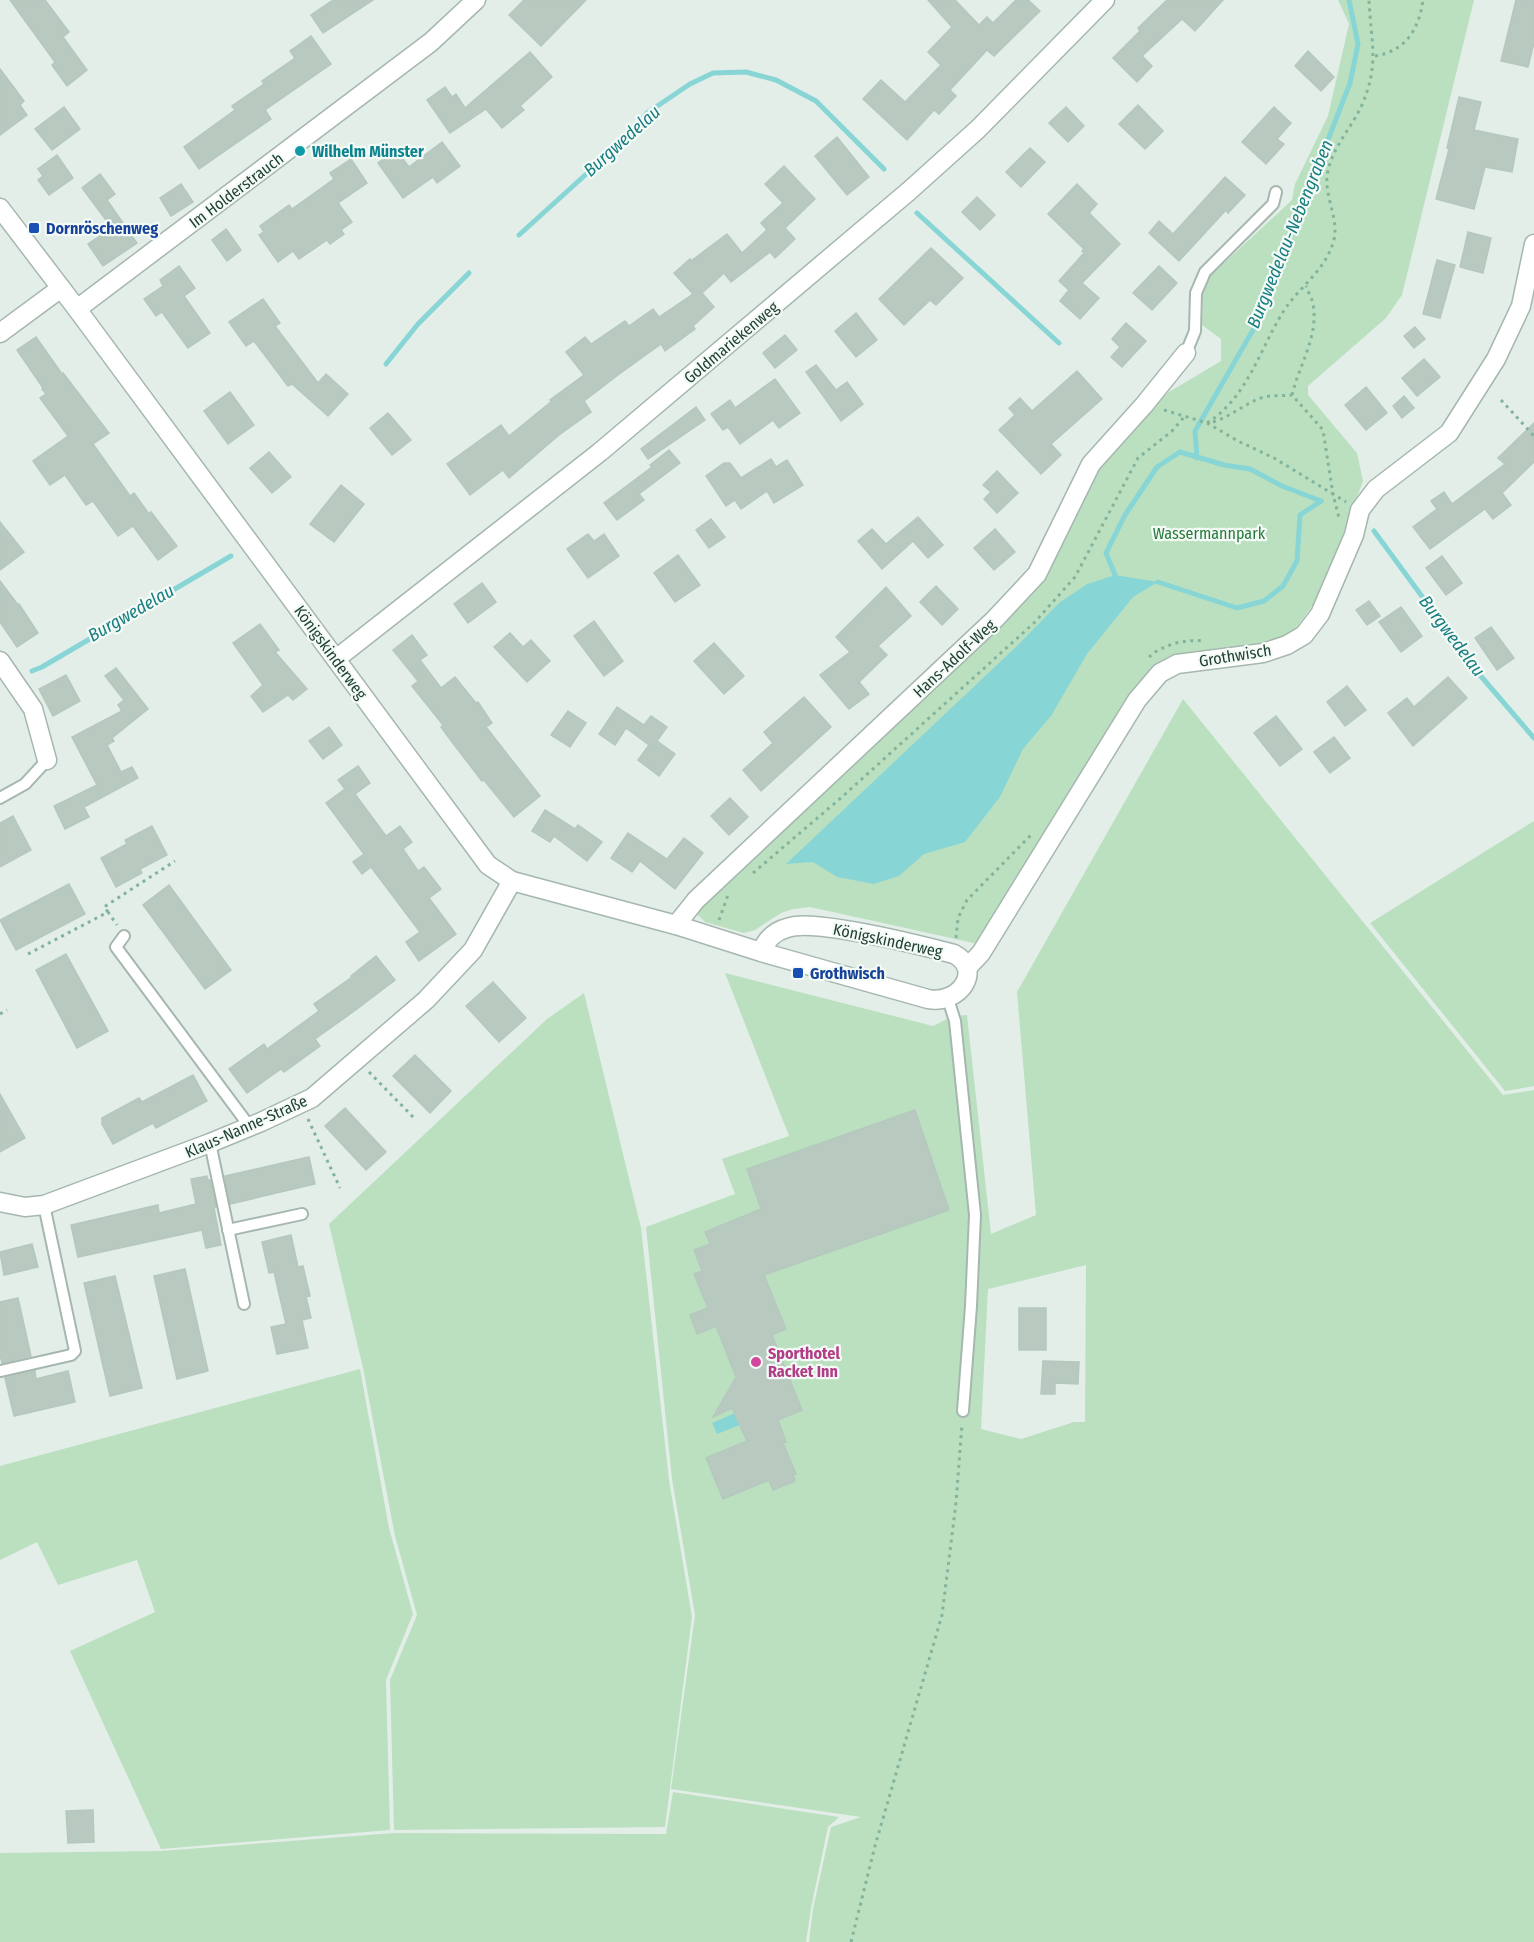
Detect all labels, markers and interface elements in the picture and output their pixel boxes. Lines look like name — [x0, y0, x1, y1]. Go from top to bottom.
water label: Burgwedelau — [579, 101, 665, 181]
water label: Burgwedelau-Nebengraben — [1242, 137, 1338, 331]
place label: Wilhelm Münster — [312, 142, 424, 161]
marker: Wilhelm Münster — [293, 144, 307, 158]
street label: Im Holderstrauch — [185, 149, 287, 232]
place label: Dornröschenweg — [46, 219, 158, 238]
marker: Dornröschenweg — [27, 221, 41, 235]
street label: Goldmariekenweg — [680, 297, 783, 387]
park label: Wassermannpark — [1153, 524, 1266, 543]
water label: Burgwedelau — [84, 580, 178, 646]
water label: Burgwedelau — [1414, 591, 1490, 681]
street label: Königskinderweg — [290, 602, 371, 703]
street label: Hans-Adolf-Weg — [909, 615, 1000, 701]
street label: Grothwisch — [1198, 640, 1273, 671]
street label: Königskinderweg — [832, 920, 945, 961]
place label: Grothwisch — [810, 964, 885, 983]
marker: Grothwisch — [791, 966, 805, 980]
street label: Klaus-Nanne-Straße — [182, 1091, 310, 1162]
place label: Sporthotel Racket Inn — [768, 1344, 840, 1381]
marker: Sporthotel Racket Inn — [749, 1355, 763, 1369]

